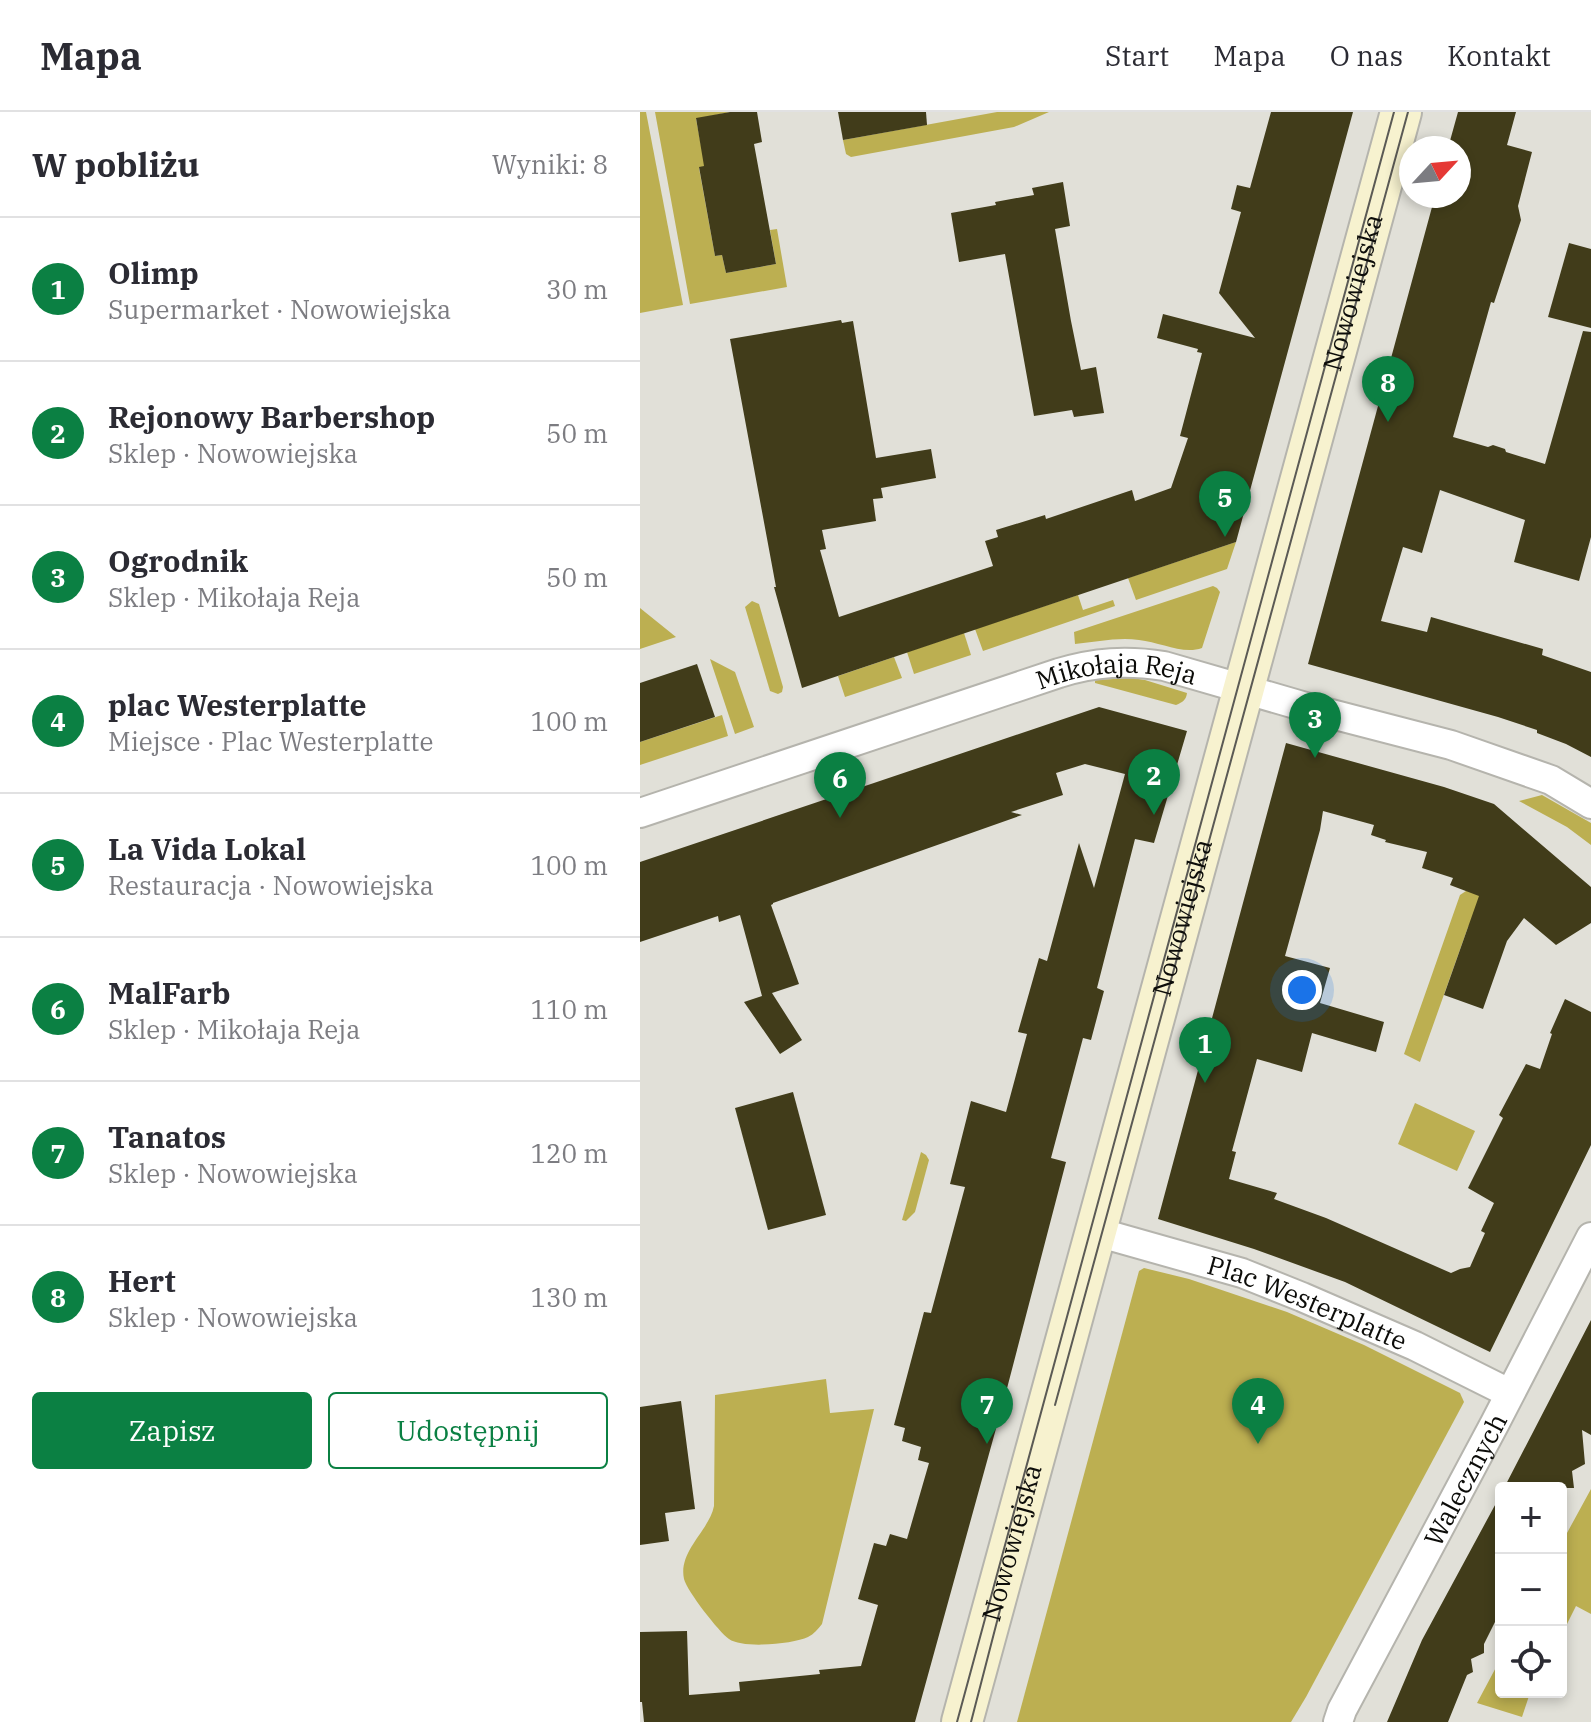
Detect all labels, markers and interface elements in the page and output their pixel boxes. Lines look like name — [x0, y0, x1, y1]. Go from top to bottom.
text: Mapa — [40, 31, 142, 80]
text: Start — [1105, 37, 1169, 74]
text: Mapa — [1213, 37, 1286, 74]
text: O nas — [1330, 37, 1403, 74]
text: Kontakt — [1447, 37, 1551, 74]
north arrow — [1399, 136, 1471, 208]
text: W pobliżu — [32, 142, 200, 186]
text: Wyniki: 8 — [492, 147, 608, 181]
street label: Nowowiejska — [1314, 210, 1390, 375]
text: Olimp — [108, 253, 199, 292]
text: 1 — [50, 272, 66, 306]
text: 30 m — [546, 272, 608, 306]
text: Supermarket · Nowowiejska — [108, 292, 451, 326]
pin: 8 — [1362, 356, 1414, 422]
text: Rejonowy Barbershop — [108, 397, 435, 436]
text: 2 — [50, 416, 66, 450]
text: 50 m — [546, 416, 608, 450]
text: Sklep · Nowowiejska — [108, 436, 358, 470]
pin: 5 — [1199, 471, 1251, 537]
text: Ogrodnik — [108, 541, 248, 580]
text: 3 — [50, 560, 66, 594]
text: 50 m — [546, 560, 608, 594]
text: Sklep · Mikołaja Reja — [108, 580, 360, 614]
street label: Mikołaja Reja — [1031, 646, 1201, 697]
text: plac Westerplatte — [108, 685, 367, 724]
pin: 3 — [1289, 692, 1341, 758]
text: 4 — [50, 704, 66, 738]
text: 100 m — [530, 704, 608, 738]
text: Miejsce · Plac Westerplatte — [108, 724, 433, 758]
pin: 2 — [1128, 749, 1180, 815]
pin: 6 — [814, 752, 866, 818]
text: La Vida Lokal — [108, 829, 306, 868]
street label: Nowowiejska — [1144, 835, 1219, 1000]
text: 5 — [50, 848, 66, 882]
text: 100 m — [530, 848, 608, 882]
text: Restauracja · Nowowiejska — [108, 868, 434, 902]
your location — [1282, 970, 1322, 1010]
text: MalFarb — [108, 973, 230, 1012]
text: 6 — [50, 992, 66, 1026]
text: 110 m — [530, 992, 608, 1026]
text: Sklep · Mikołaja Reja — [108, 1012, 360, 1046]
pin: 1 — [1179, 1017, 1231, 1083]
text: Tanatos — [108, 1117, 226, 1156]
text: 7 — [50, 1136, 66, 1170]
text: 120 m — [530, 1136, 608, 1170]
text: Sklep · Nowowiejska — [108, 1156, 358, 1190]
street label: Plac Westerplatte — [1204, 1247, 1412, 1358]
text: Hert — [108, 1261, 176, 1300]
text: 8 — [50, 1280, 66, 1314]
text: 130 m — [530, 1280, 608, 1314]
text: Sklep · Nowowiejska — [108, 1300, 358, 1334]
pin: 7 — [961, 1378, 1013, 1444]
pin: 4 — [1232, 1378, 1284, 1444]
button: Zapisz — [32, 1392, 312, 1469]
button: Udostępnij — [328, 1392, 608, 1469]
street label: Walecznych — [1416, 1407, 1514, 1552]
street label: Nowowiejska — [973, 1460, 1049, 1625]
map controls — [1495, 1482, 1567, 1698]
button: + — [1495, 1482, 1567, 1554]
button: − — [1495, 1554, 1567, 1626]
button: locate — [1495, 1626, 1567, 1698]

